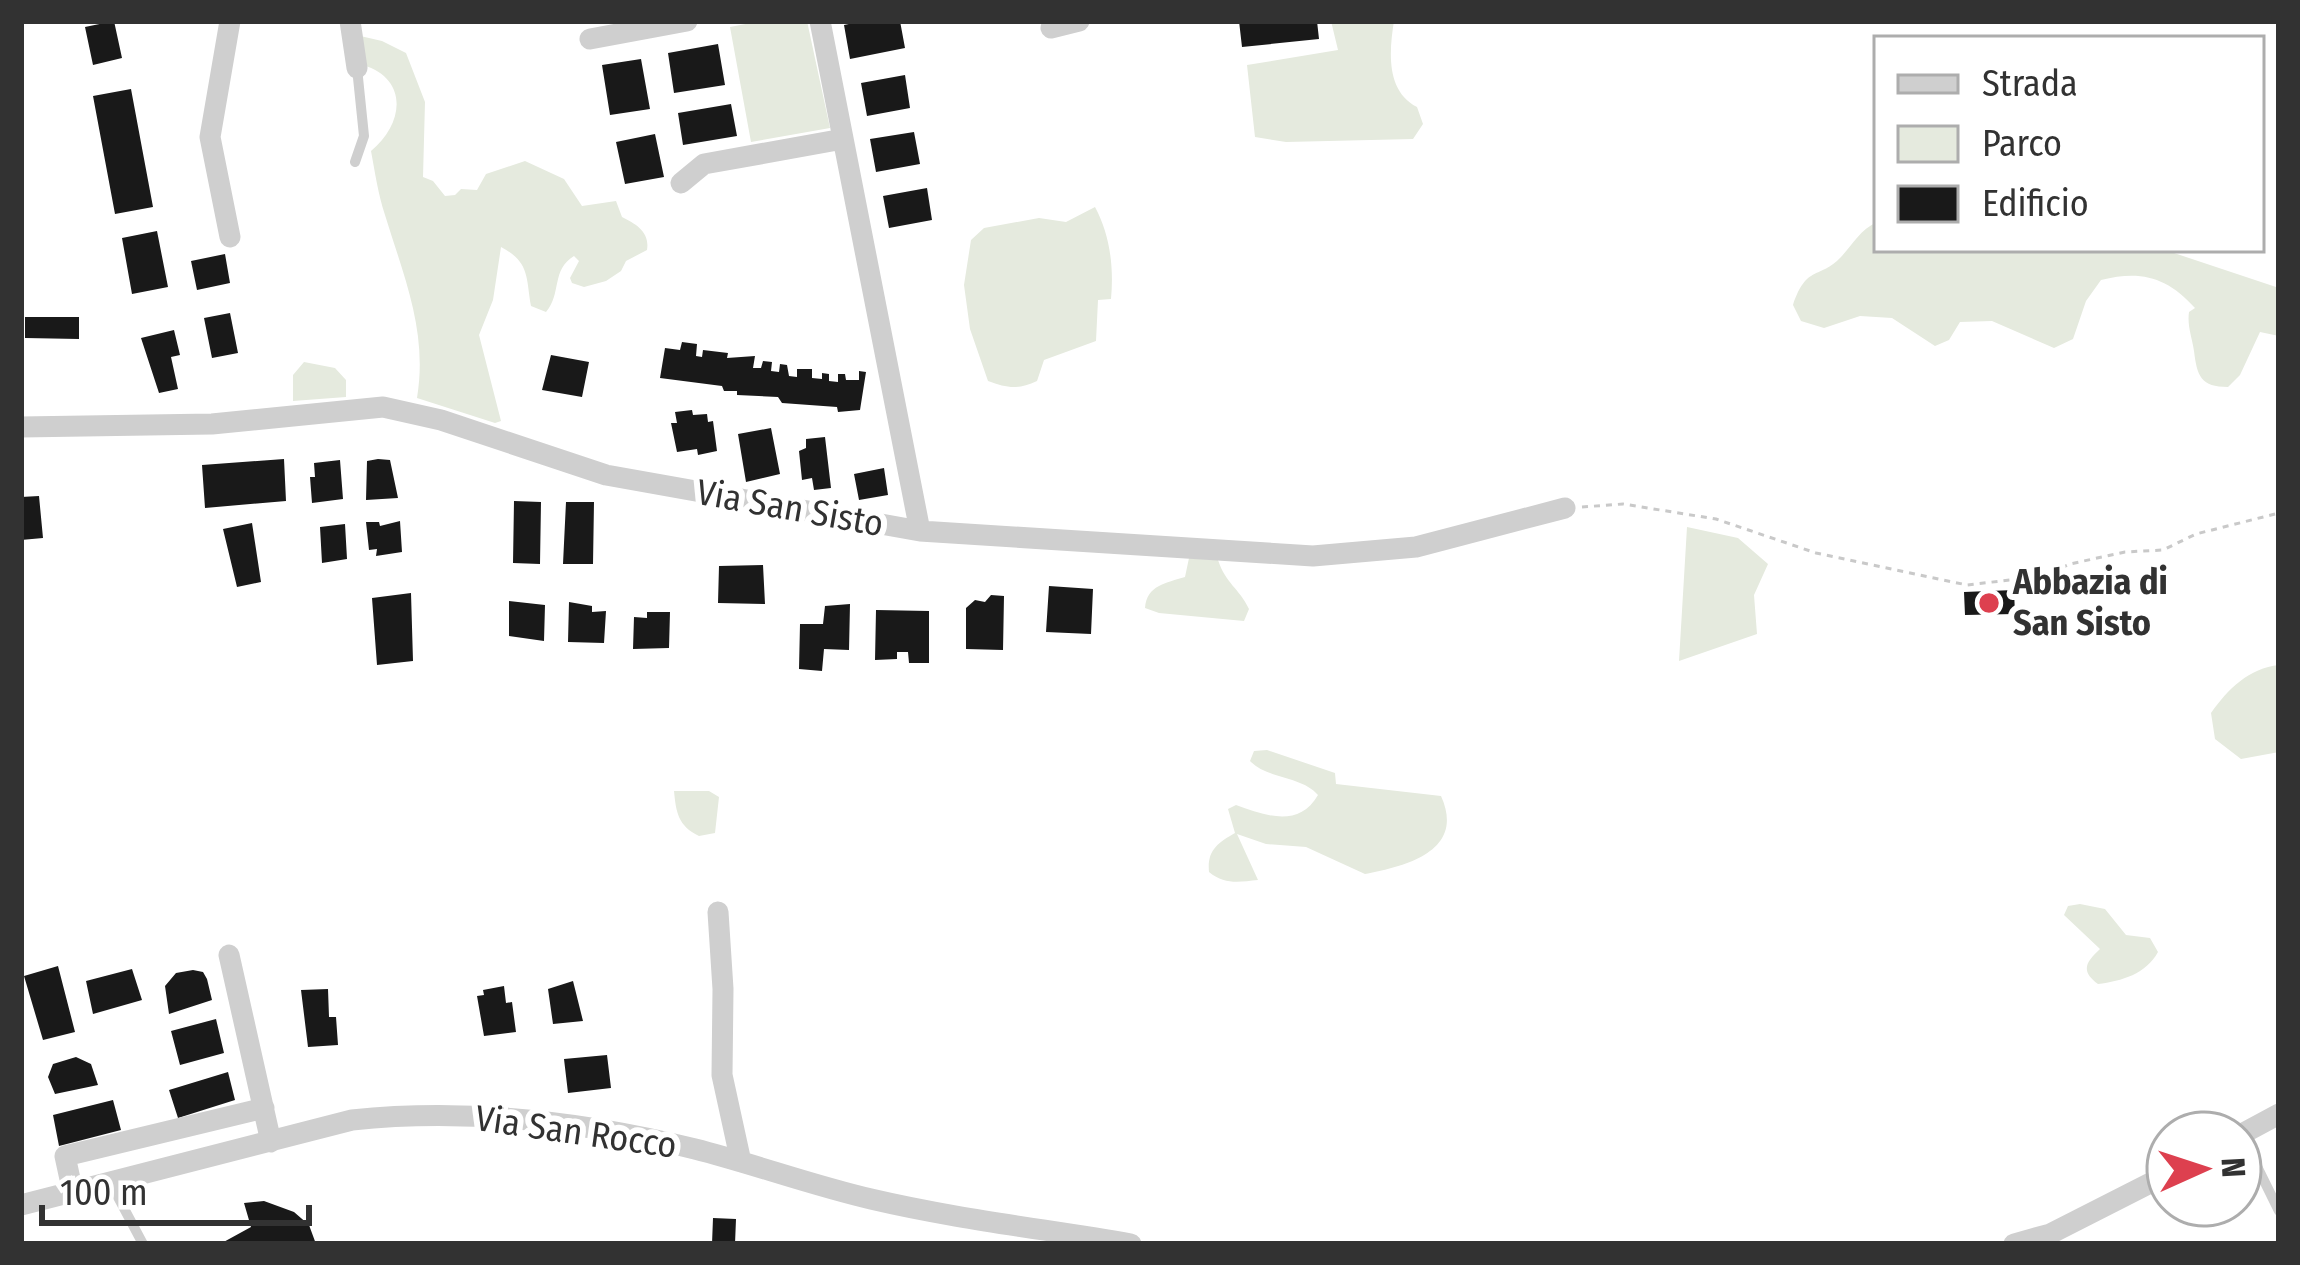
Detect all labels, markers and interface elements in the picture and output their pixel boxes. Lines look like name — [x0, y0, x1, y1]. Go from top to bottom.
legend — [1874, 36, 2264, 252]
text: Strada — [1982, 62, 2078, 106]
text: Parco — [1982, 122, 2062, 166]
text: Edificio — [1982, 182, 2089, 226]
street label: Via San Sisto — [693, 470, 887, 546]
place label: Abbazia di San Sisto — [2012, 560, 2168, 645]
marker: Abbazia di San Sisto — [1976, 590, 2002, 616]
street label: Via San Rocco — [473, 1096, 679, 1168]
north arrow — [2144, 1109, 2264, 1229]
scale bar — [42, 1151, 309, 1225]
text: N — [2212, 1157, 2253, 1178]
text: 100 m — [60, 1171, 148, 1215]

